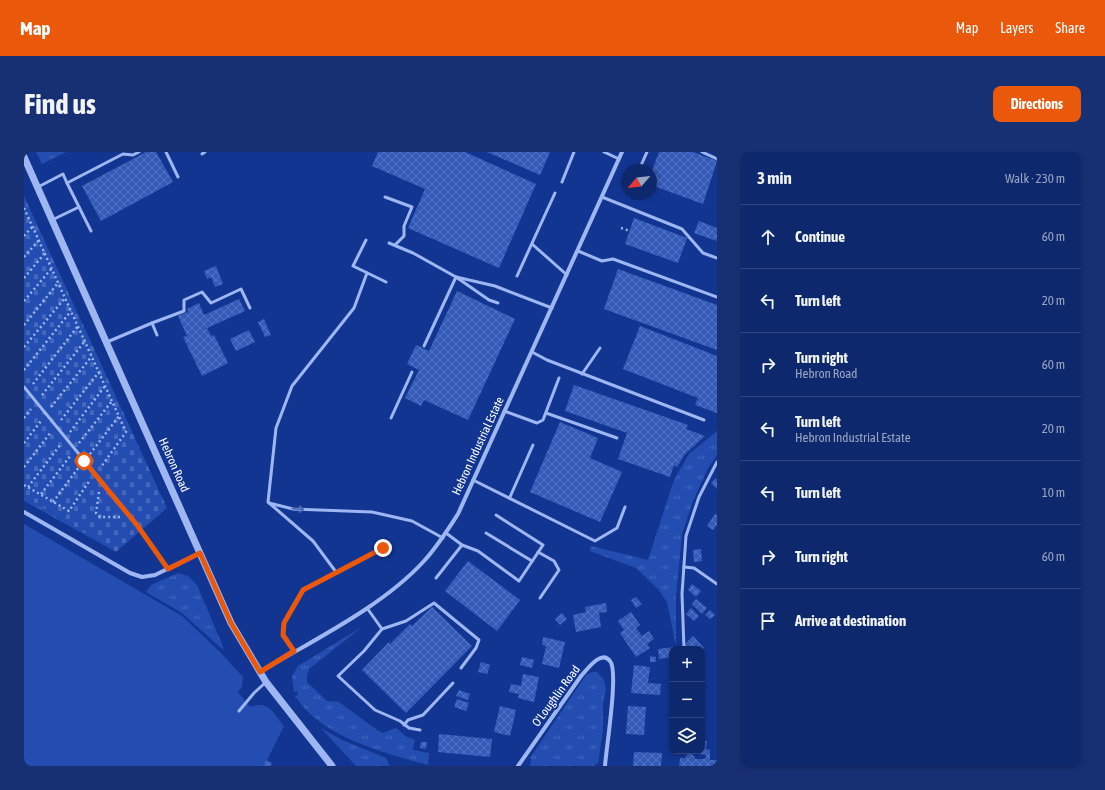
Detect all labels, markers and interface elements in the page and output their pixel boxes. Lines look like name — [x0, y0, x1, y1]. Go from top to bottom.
text: Map — [20, 17, 51, 39]
text: Map — [956, 20, 978, 36]
text: Layers — [1000, 20, 1033, 36]
text: Share — [1055, 20, 1085, 36]
button: Directions — [993, 86, 1081, 122]
text: Find us — [24, 88, 96, 120]
north arrow — [621, 164, 657, 200]
text: 3 min — [757, 168, 792, 188]
text: Walk · 230 m — [1005, 171, 1065, 186]
icon: ahead — [757, 226, 779, 248]
text: Continue — [795, 228, 845, 245]
text: 60 m — [1042, 229, 1065, 244]
icon: left — [757, 290, 779, 312]
text: Turn left — [795, 292, 841, 309]
text: 20 m — [1042, 293, 1065, 308]
text: Turn right — [795, 349, 848, 366]
icon: right — [757, 354, 779, 376]
text: 60 m — [1042, 357, 1065, 372]
text: Hebron Road — [795, 366, 857, 381]
street label: Hebron Industrial Estate — [449, 395, 507, 497]
text: Turn left — [795, 413, 841, 430]
icon: left — [757, 418, 779, 440]
text: 20 m — [1042, 421, 1065, 436]
text: Hebron Industrial Estate — [795, 430, 911, 445]
street label: Hebron Road — [156, 436, 192, 494]
route start — [75, 452, 93, 470]
icon: left — [757, 482, 779, 504]
text: Turn left — [795, 484, 841, 501]
text: 10 m — [1042, 485, 1065, 500]
one-way arrow — [291, 506, 304, 513]
route end — [374, 539, 392, 557]
icon: right — [757, 546, 779, 568]
text: Turn right — [795, 548, 848, 565]
text: 60 m — [1042, 549, 1065, 564]
icon: arrive — [757, 610, 779, 632]
text: Arrive at destination — [795, 612, 906, 629]
map controls — [669, 646, 705, 754]
button: + — [669, 646, 705, 682]
street label: O'Loughlin Road — [529, 663, 583, 729]
button: − — [669, 682, 705, 718]
button: layers — [669, 718, 705, 754]

